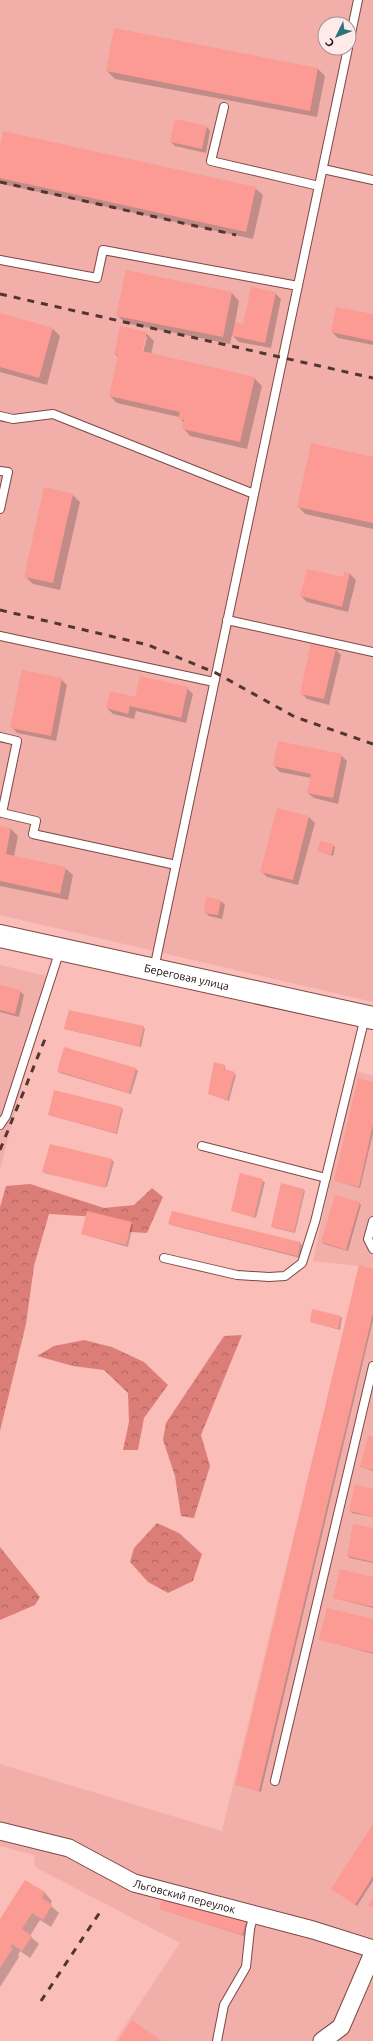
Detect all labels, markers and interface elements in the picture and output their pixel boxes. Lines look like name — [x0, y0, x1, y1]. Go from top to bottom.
north arrow — [317, 16, 357, 56]
text: С — [323, 36, 336, 49]
street label: Береговая улица — [143, 962, 230, 992]
street label: Льговский переулок — [132, 1877, 237, 1915]

